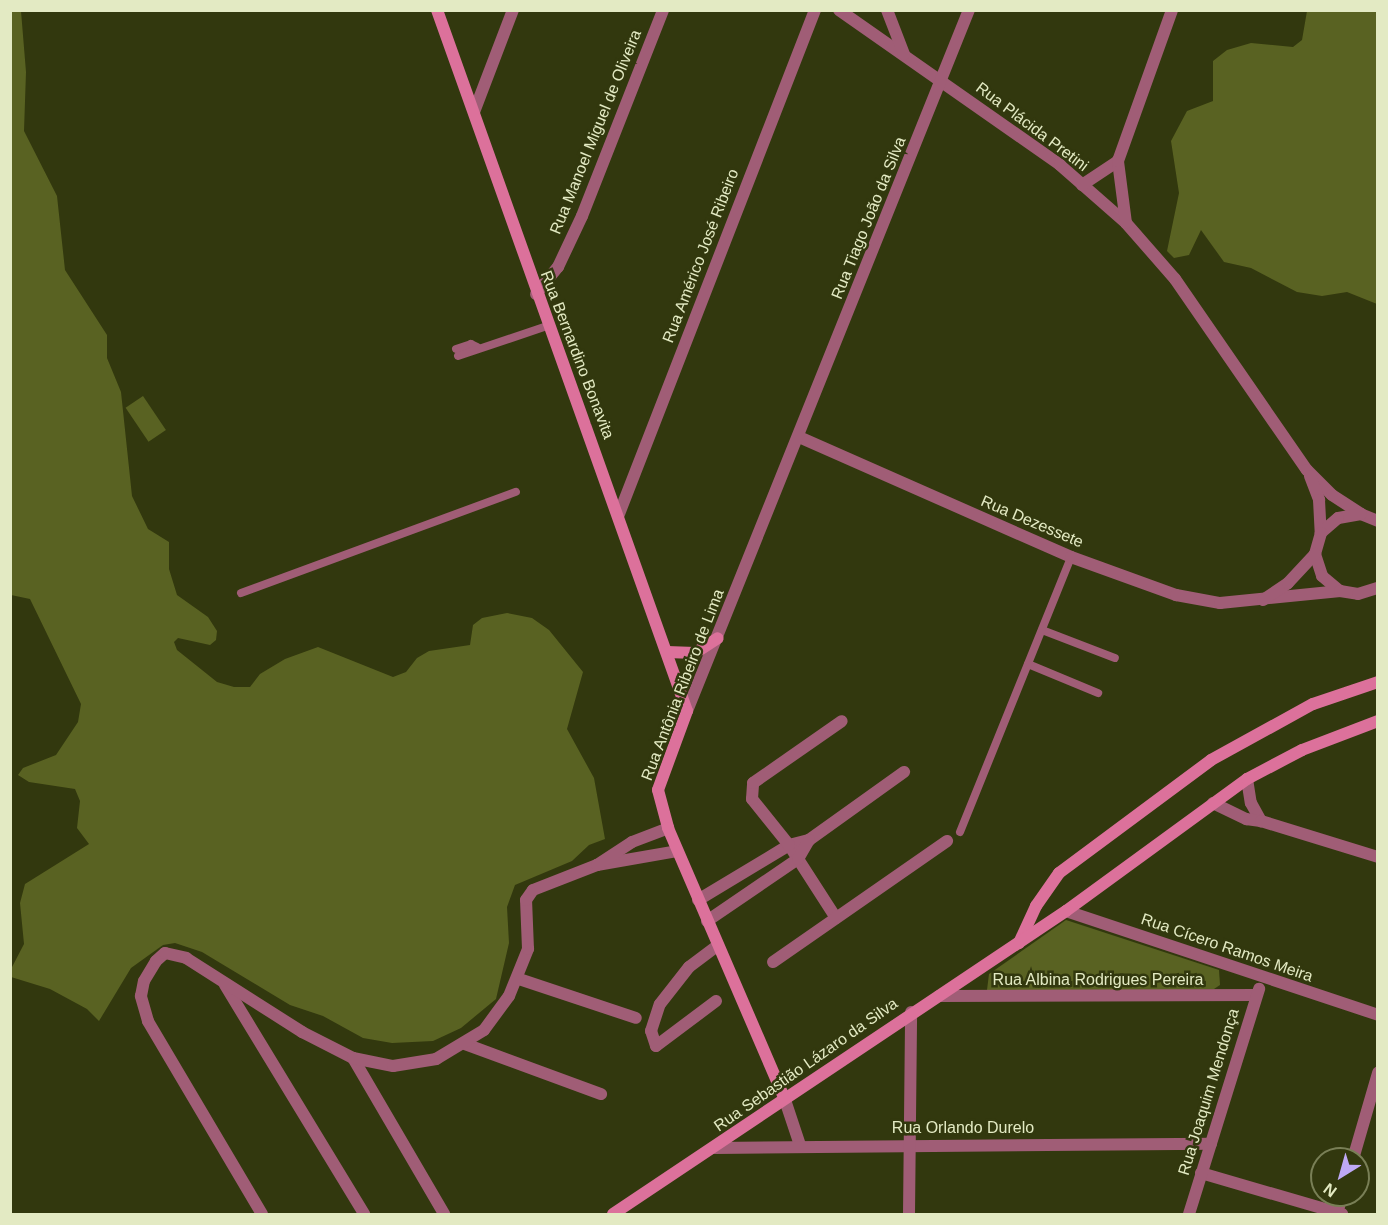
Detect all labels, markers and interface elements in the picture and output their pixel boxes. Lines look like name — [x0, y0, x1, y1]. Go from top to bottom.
street label: Rua Manoel Miguel de Oliveira — [546, 27, 646, 237]
street label: Rua Plácida Pretini — [972, 78, 1092, 176]
street label: Rua Tiago João da Silva — [828, 134, 910, 302]
street label: Rua Américo José Ribeiro — [659, 166, 743, 346]
street label: Rua Bernardino Bonavita — [536, 268, 618, 442]
street label: Rua Dezessete — [978, 492, 1086, 552]
street label: Rua Antônia Ribeiro de Lima — [637, 586, 729, 784]
street label: Rua Cícero Ramos Meira — [1139, 910, 1315, 986]
street label: Rua Albina Rodrigues Pereira — [992, 970, 1204, 990]
street label: Rua Sebastião Lázaro da Silva — [711, 994, 901, 1136]
street label: Rua Joaquim Mendonça — [1174, 1006, 1244, 1178]
street label: Rua Orlando Durelo — [892, 1118, 1034, 1138]
north arrow — [1310, 1147, 1370, 1207]
text: N — [1320, 1180, 1340, 1200]

